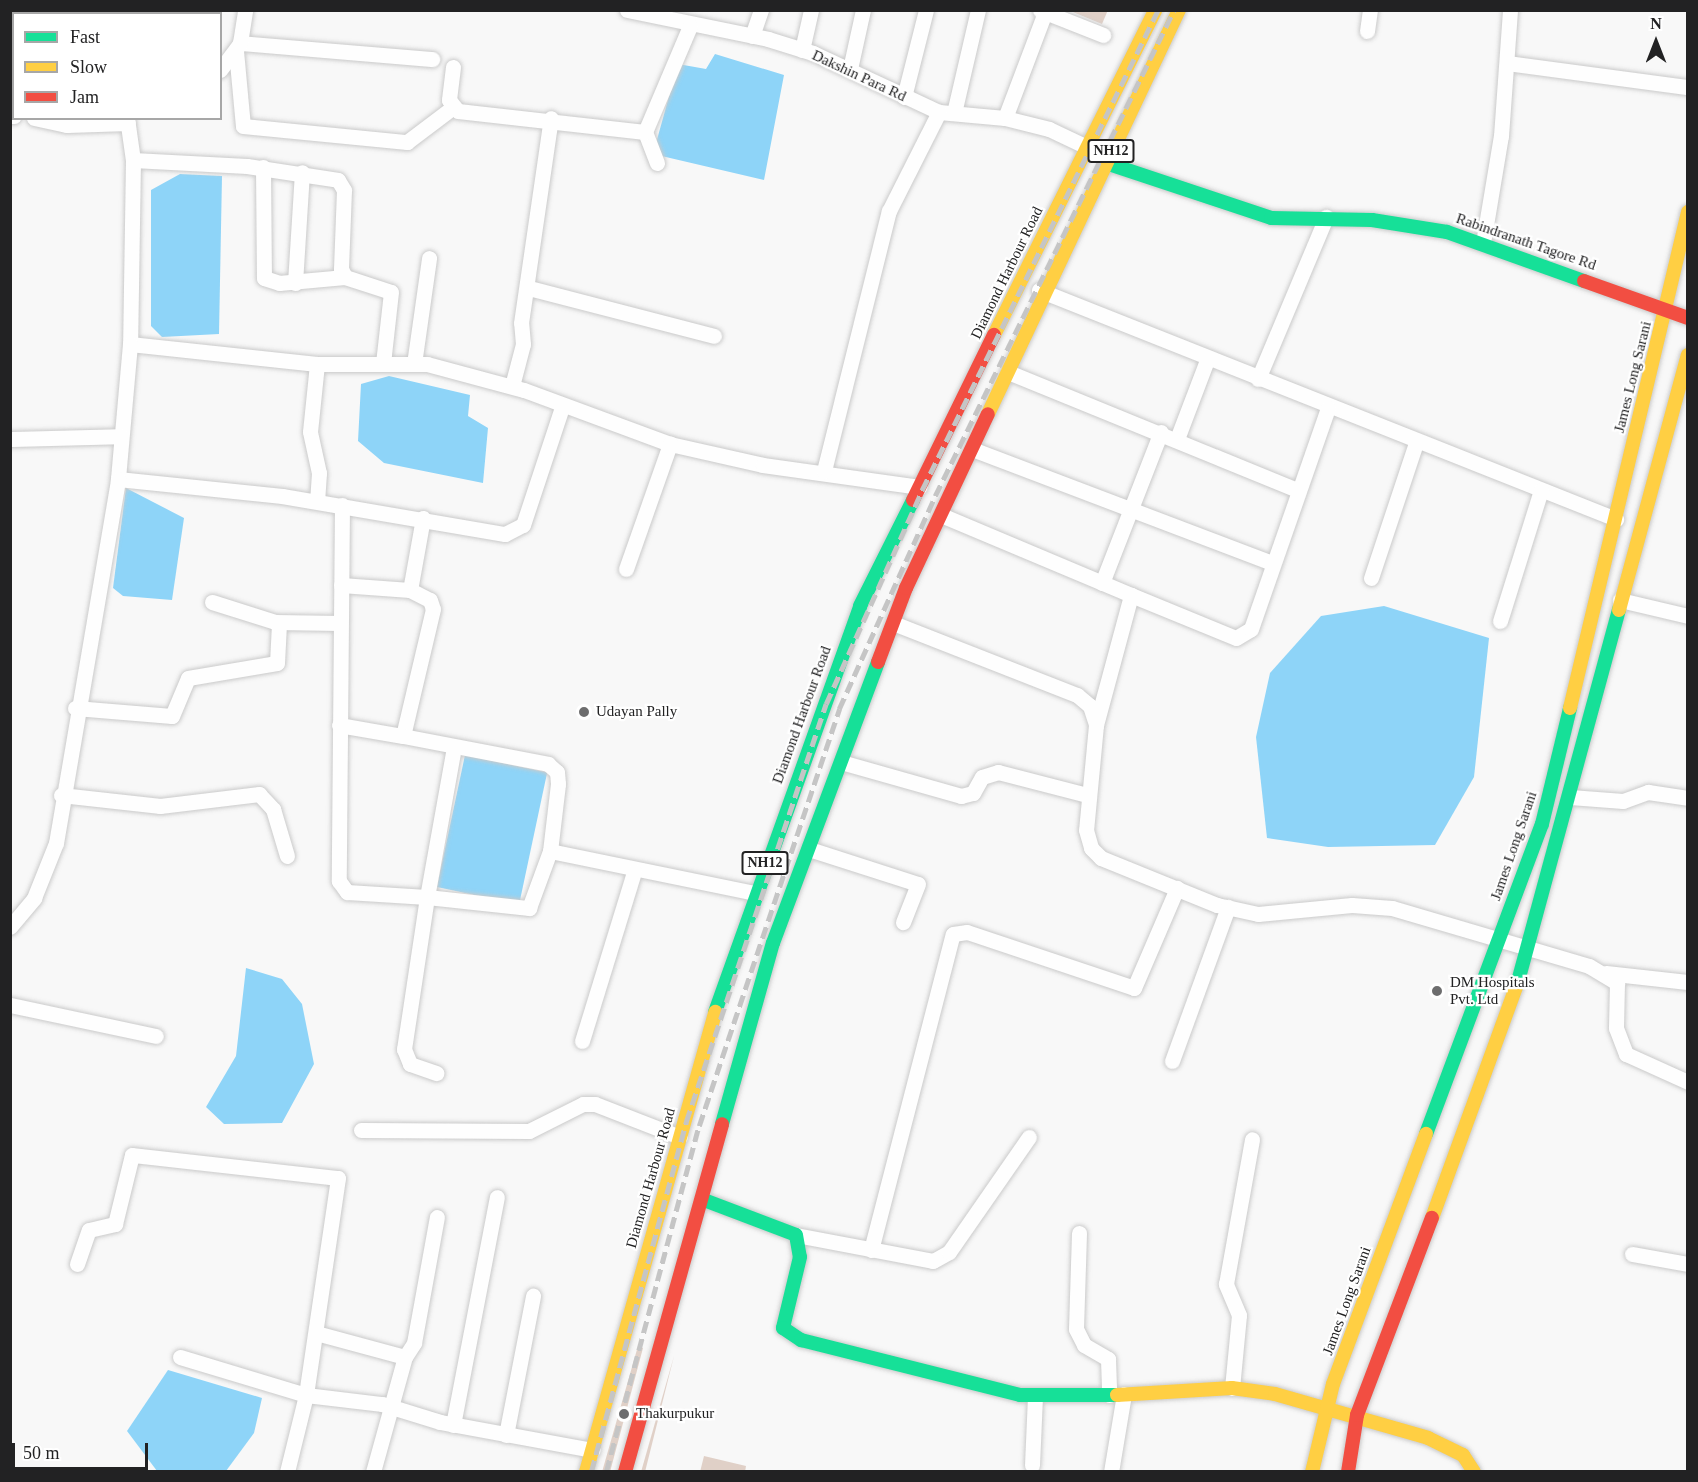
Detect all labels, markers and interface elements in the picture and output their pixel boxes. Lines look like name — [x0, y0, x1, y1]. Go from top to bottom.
legend — [12, 12, 222, 120]
north arrow — [1626, 12, 1686, 72]
text: N — [1650, 15, 1662, 32]
text: Fast — [70, 27, 100, 47]
street label: Dakshin Para Rd — [809, 46, 909, 106]
text: Slow — [70, 57, 107, 77]
text: Jam — [70, 87, 99, 107]
road number: NH12 — [1087, 140, 1135, 162]
street label: Diamond Harbour Road — [967, 204, 1047, 342]
street label: Rabindranath Tagore Rd — [1453, 210, 1599, 274]
street label: James Long Sarani — [1610, 319, 1656, 435]
street label: Diamond Harbour Road — [769, 644, 835, 786]
place label: Udayan Pally — [596, 703, 677, 721]
marker: Udayan Pally — [577, 705, 591, 719]
street label: James Long Sarani — [1487, 789, 1541, 903]
road number: NH12 — [741, 852, 789, 874]
place label: DM Hospitals Pvt. Ltd — [1450, 973, 1535, 1008]
marker: DM Hospitals Pvt. Ltd — [1428, 982, 1446, 1000]
street label: Diamond Harbour Road — [622, 1106, 680, 1250]
street label: James Long Sarani — [1319, 1244, 1375, 1358]
place label: Thakurpukur — [636, 1405, 714, 1423]
marker: Thakurpukur — [617, 1407, 631, 1421]
scale bar — [15, 1431, 152, 1469]
text: 50 m — [23, 1443, 60, 1463]

